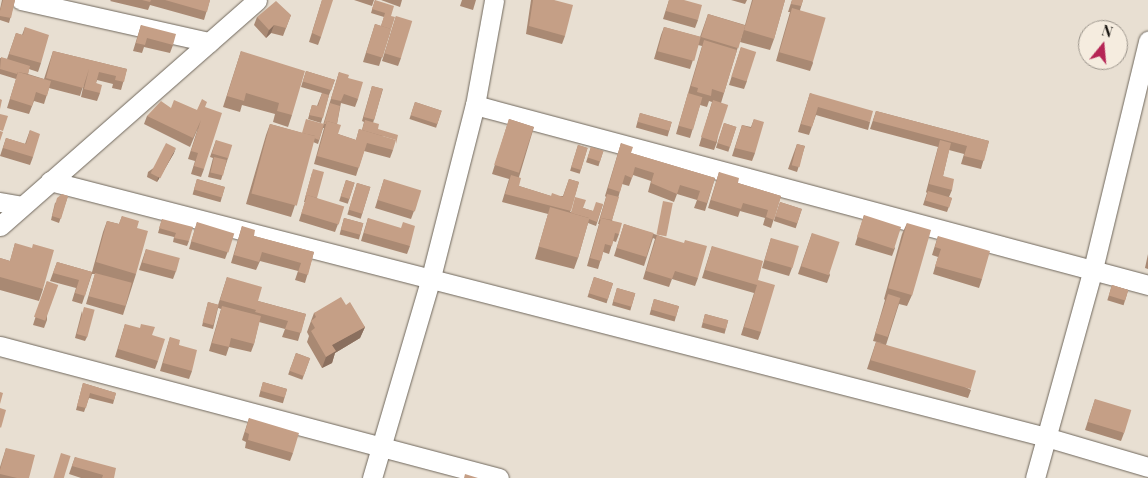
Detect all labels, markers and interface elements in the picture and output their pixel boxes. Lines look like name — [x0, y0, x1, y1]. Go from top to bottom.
north arrow — [1078, 20, 1128, 70]
text: N — [1100, 21, 1115, 42]

